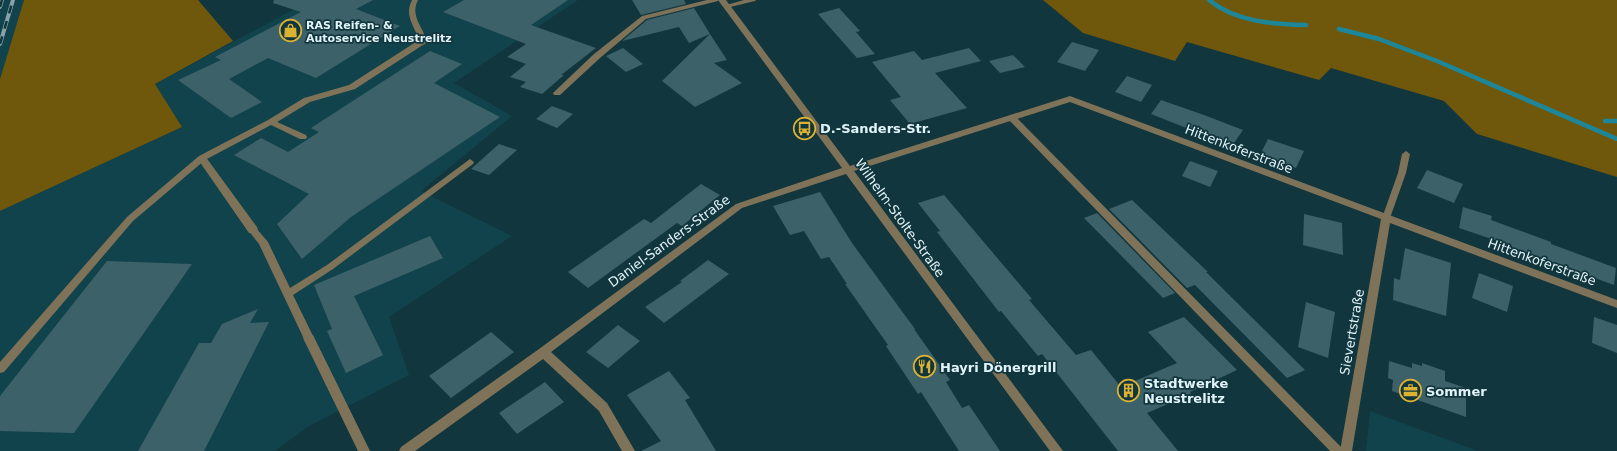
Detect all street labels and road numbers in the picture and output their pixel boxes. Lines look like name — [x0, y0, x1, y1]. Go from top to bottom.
street label: Hittenkoferstraße — [1183, 122, 1295, 176]
street label: Wilhelm-Stolte-Straße — [852, 156, 948, 280]
street label: Daniel-Sanders-Straße — [605, 192, 733, 290]
street label: Hittenkoferstraße — [1486, 235, 1598, 289]
street label: Sievertstraße — [1337, 288, 1367, 376]

